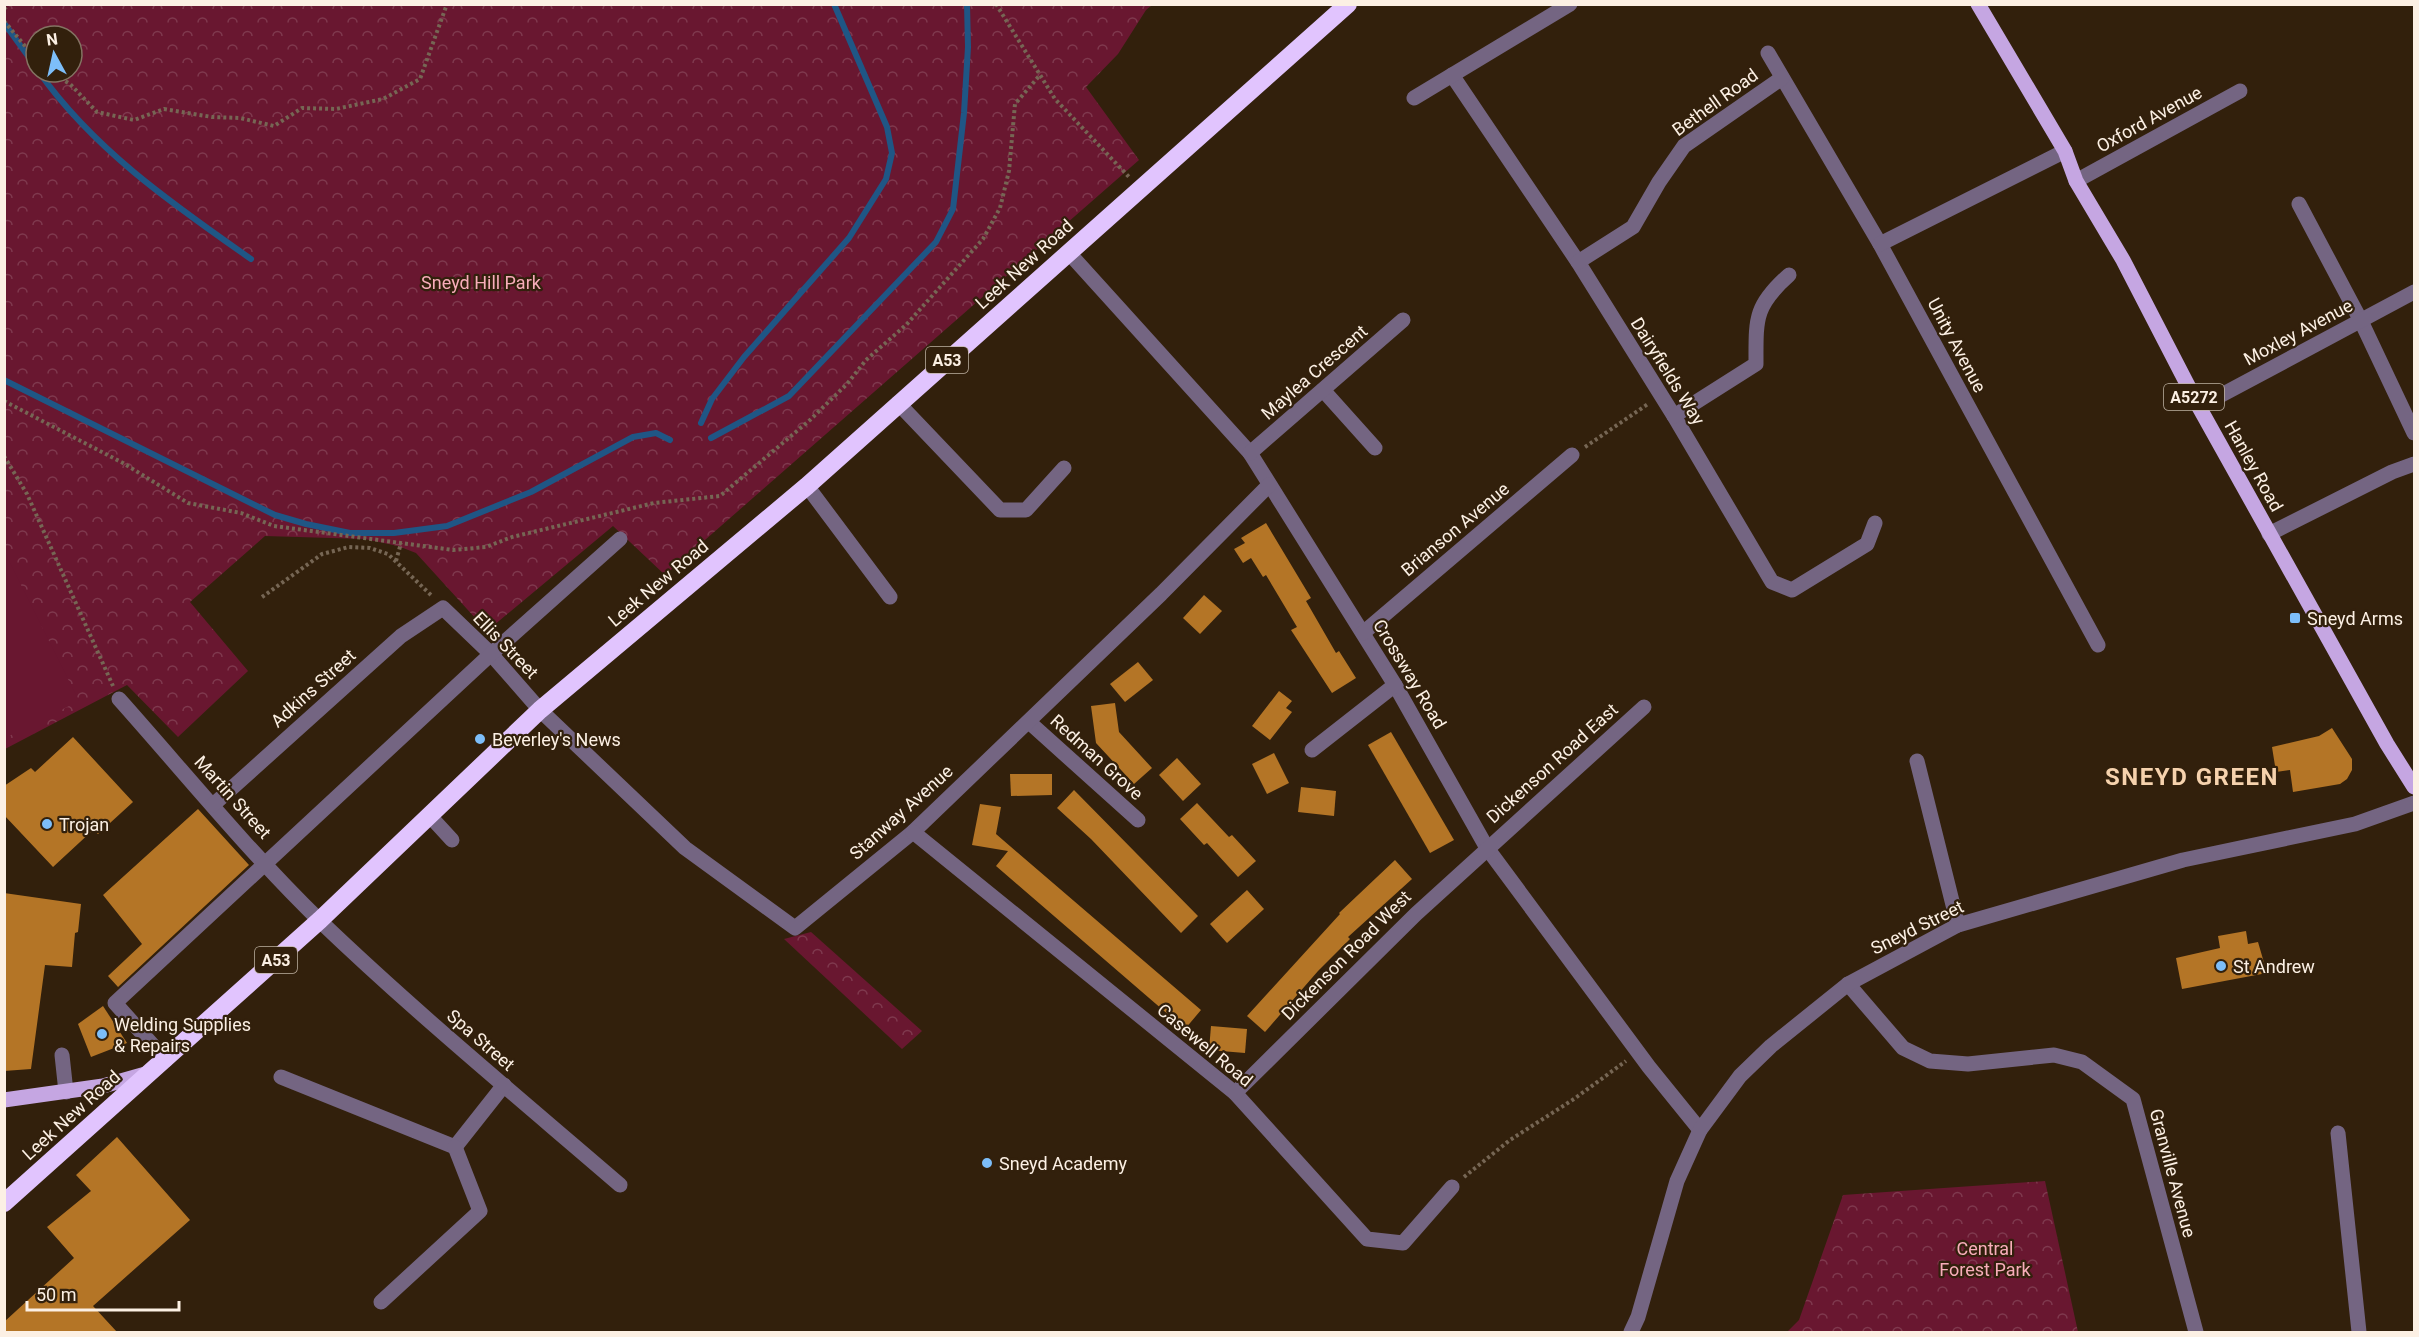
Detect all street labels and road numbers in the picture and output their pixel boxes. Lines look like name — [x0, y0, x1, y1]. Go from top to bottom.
street label: Bethell Road — [1668, 64, 1762, 140]
street label: Oxford Avenue — [2093, 81, 2205, 157]
street label: Leek New Road — [971, 215, 1077, 313]
street label: Unity Avenue — [1923, 294, 1991, 396]
street label: Moxley Avenue — [2240, 294, 2356, 370]
street label: Dairyfields Way — [1627, 314, 1710, 429]
street label: Maylea Crescent — [1257, 320, 1371, 424]
road number: A53 — [926, 347, 968, 373]
road number: A5272 — [2164, 384, 2224, 410]
street label: Hanley Road — [2220, 417, 2288, 515]
street label: Brianson Avenue — [1397, 478, 1513, 580]
street label: Leek New Road — [604, 535, 712, 631]
street label: Ellis Street — [469, 607, 543, 683]
street label: Crossway Road — [1369, 615, 1451, 733]
street label: Adkins Street — [266, 644, 360, 731]
street label: Dickenson Road East — [1482, 699, 1622, 827]
street label: Redman Grove — [1046, 710, 1148, 804]
street label: Martin Street — [190, 751, 276, 843]
street label: Stanway Avenue — [845, 760, 957, 864]
street label: Dickenson Road West — [1277, 886, 1415, 1024]
street label: Sneyd Street — [1867, 895, 1967, 958]
road number: A53 — [255, 947, 297, 973]
street label: Casewell Road — [1153, 999, 1257, 1091]
street label: Spa Street — [443, 1005, 519, 1075]
street label: Leek New Road — [18, 1066, 124, 1164]
street label: Granville Avenue — [2146, 1106, 2200, 1240]

